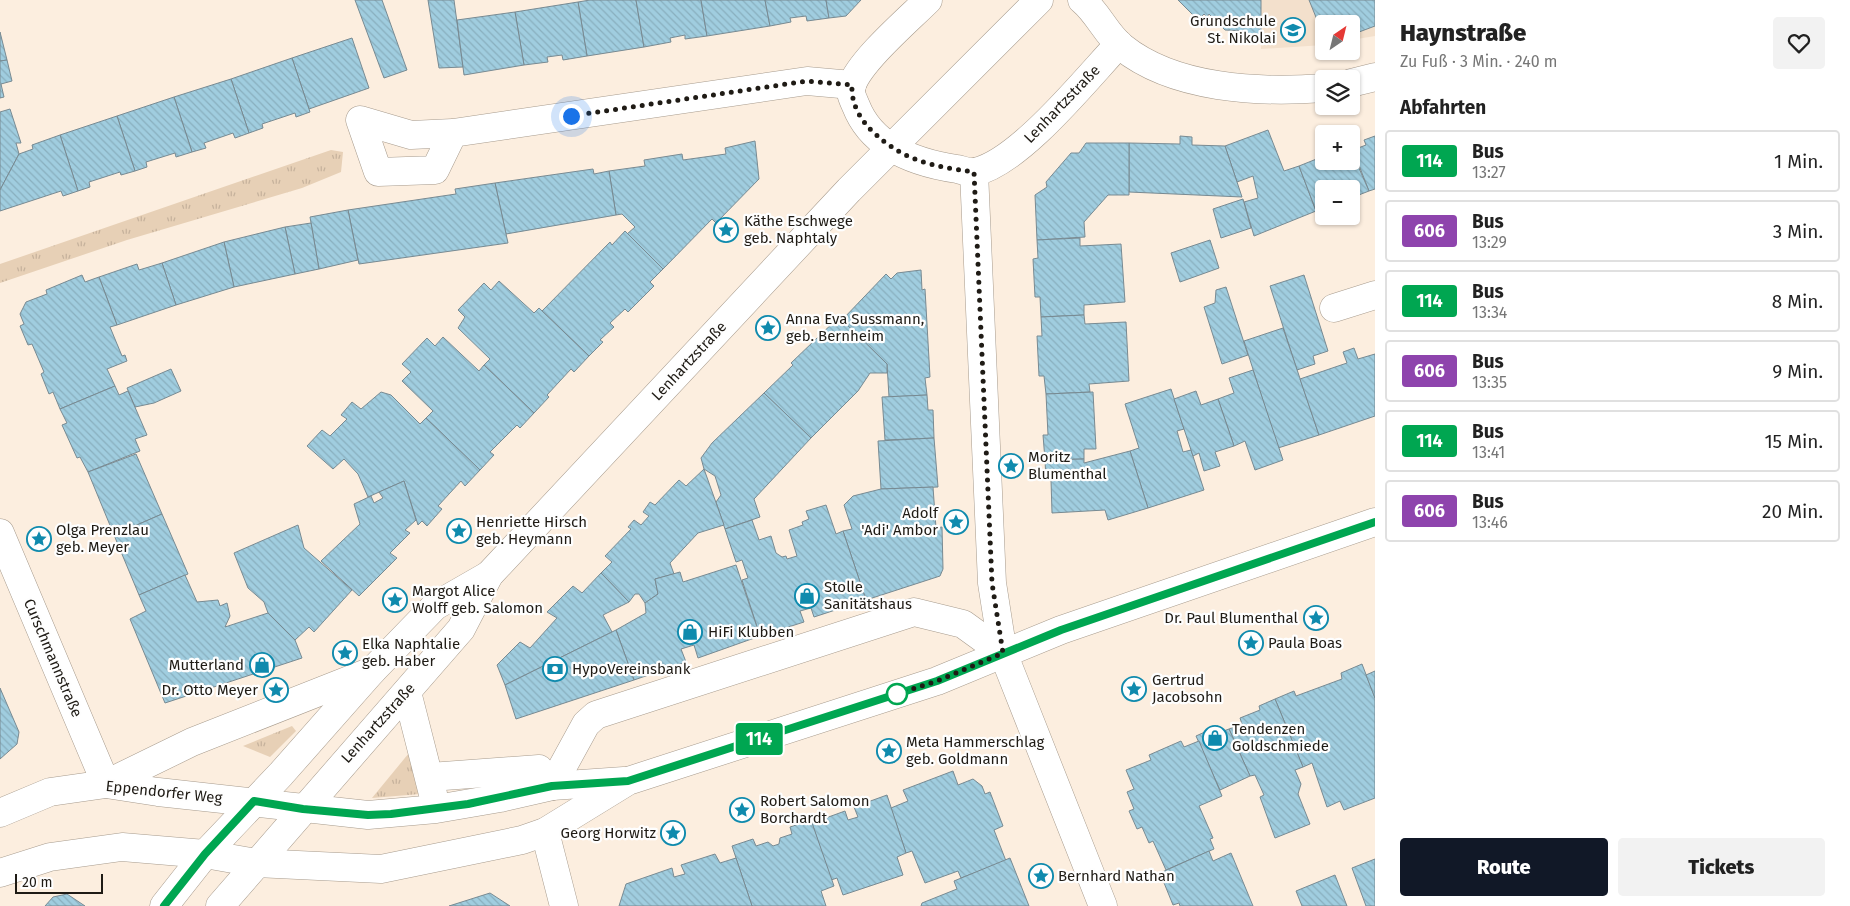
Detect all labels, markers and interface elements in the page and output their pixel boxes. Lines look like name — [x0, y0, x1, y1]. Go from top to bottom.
place label: Grundschule St. Nikolai — [1190, 12, 1276, 47]
north arrow — [1315, 15, 1360, 60]
map controls — [1315, 15, 1360, 225]
school or university icon: Grundschule St. Nikolai — [1280, 17, 1306, 43]
button: heart — [1773, 17, 1825, 69]
text: Haynstraße — [1400, 19, 1526, 47]
text: Zu Fuß · 3 Min. · 240 m — [1400, 52, 1558, 71]
street label: Lenhartzstraße — [1020, 61, 1104, 147]
button: layers — [1315, 70, 1360, 115]
text: Abfahrten — [1400, 96, 1486, 119]
your location — [559, 104, 584, 129]
button: + — [1315, 125, 1360, 170]
text: Bus — [1472, 140, 1504, 163]
text: 114 — [1416, 150, 1443, 172]
text: 1 Min. — [1774, 150, 1823, 173]
text: 13:27 — [1472, 163, 1506, 182]
button: − — [1315, 180, 1360, 225]
text: Bus — [1472, 210, 1504, 233]
place label: Käthe Eschwege geb. Naphtaly — [744, 212, 853, 247]
place icon: Käthe Eschwege geb. Naphtaly — [713, 217, 739, 243]
text: 606 — [1414, 220, 1445, 242]
text: 3 Min. — [1773, 220, 1823, 243]
text: 13:29 — [1472, 233, 1507, 252]
text: Bus — [1472, 280, 1504, 303]
text: 114 — [1416, 290, 1443, 312]
text: 8 Min. — [1772, 290, 1823, 313]
text: 13:34 — [1472, 303, 1507, 322]
place label: Anna Eva Sussmann, geb. Bernheim — [786, 310, 924, 345]
place icon: Anna Eva Sussmann, geb. Bernheim — [755, 315, 781, 341]
street label: Lenhartzstraße — [648, 318, 730, 404]
text: Bus — [1472, 350, 1504, 373]
text: 606 — [1414, 360, 1445, 382]
text: 9 Min. — [1772, 360, 1823, 383]
text: 13:35 — [1472, 373, 1507, 392]
text: Bus — [1472, 420, 1504, 443]
text: 114 — [1416, 430, 1443, 452]
text: 15 Min. — [1764, 430, 1823, 453]
text: 13:41 — [1472, 443, 1505, 462]
place label: Moritz Blumenthal — [1028, 448, 1107, 483]
place icon: Moritz Blumenthal — [998, 453, 1024, 479]
text: Bus — [1472, 490, 1504, 513]
text: 606 — [1414, 500, 1445, 522]
text: 20 Min. — [1762, 500, 1823, 523]
place label: Adolf 'Adi' Ambor — [861, 504, 939, 539]
place icon: Adolf 'Adi' Ambor — [943, 509, 969, 535]
place label: Henriette Hirsch geb. Heymann — [476, 513, 587, 548]
text: 13:46 — [1472, 513, 1508, 532]
place icon: Henriette Hirsch geb. Heymann — [446, 518, 472, 544]
place label: Olga Prenzlau geb. Meyer — [56, 521, 149, 556]
place icon: Olga Prenzlau geb. Meyer — [26, 526, 52, 552]
place label: Stolle Sanitätshaus — [824, 578, 912, 613]
place label: Margot Alice Wolff geb. Salomon — [412, 582, 543, 617]
shop icon: Stolle Sanitätshaus — [794, 583, 820, 609]
place icon: Margot Alice Wolff geb. Salomon — [382, 587, 408, 613]
street label: Curschmannstraße — [20, 596, 86, 720]
place icon: Dr. Paul Blumenthal — [1303, 605, 1329, 631]
place label: Dr. Paul Blumenthal — [1164, 609, 1299, 627]
shop icon: HiFi Klubben — [677, 619, 703, 645]
place label: HiFi Klubben — [708, 623, 794, 641]
place icon: Paula Boas — [1238, 630, 1264, 656]
place label: Paula Boas — [1268, 634, 1342, 652]
place label: Elka Naphtalie geb. Haber — [362, 635, 460, 670]
place icon: Elka Naphtalie geb. Haber — [332, 640, 358, 666]
shop icon: Mutterland — [249, 652, 275, 678]
place label: Mutterland — [169, 656, 244, 674]
bank icon: HypoVereinsbank — [542, 656, 568, 682]
place label: HypoVereinsbank — [572, 660, 691, 678]
place label: Gertrud Jacobsohn — [1152, 671, 1223, 706]
place icon: Gertrud Jacobsohn — [1121, 676, 1147, 702]
place icon: Dr. Otto Meyer — [263, 677, 289, 703]
street label: Lenhartzstraße — [337, 679, 419, 767]
place label: Dr. Otto Meyer — [161, 681, 258, 699]
unlabelled marker — [886, 683, 908, 705]
place label: Tendenzen Goldschmiede — [1232, 720, 1329, 755]
line badge: 114 — [730, 723, 788, 755]
shop icon: Tendenzen Goldschmiede — [1202, 725, 1228, 751]
text: 114 — [746, 728, 772, 750]
place label: Meta Hammerschlag geb. Goldmann — [906, 733, 1044, 768]
place icon: Meta Hammerschlag geb. Goldmann — [876, 738, 902, 764]
street label: Eppendorfer Weg — [105, 777, 223, 807]
place label: Robert Salomon Borchardt — [760, 792, 870, 827]
place icon: Robert Salomon Borchardt — [729, 797, 755, 823]
place icon: Georg Horwitz — [660, 820, 686, 846]
place label: Georg Horwitz — [561, 824, 656, 842]
button: Route — [1400, 838, 1608, 896]
button: Tickets — [1618, 838, 1825, 896]
place icon: Bernhard Nathan — [1028, 863, 1054, 889]
place label: Bernhard Nathan — [1058, 867, 1175, 885]
scale bar — [15, 871, 102, 894]
text: 20 m — [22, 874, 52, 891]

